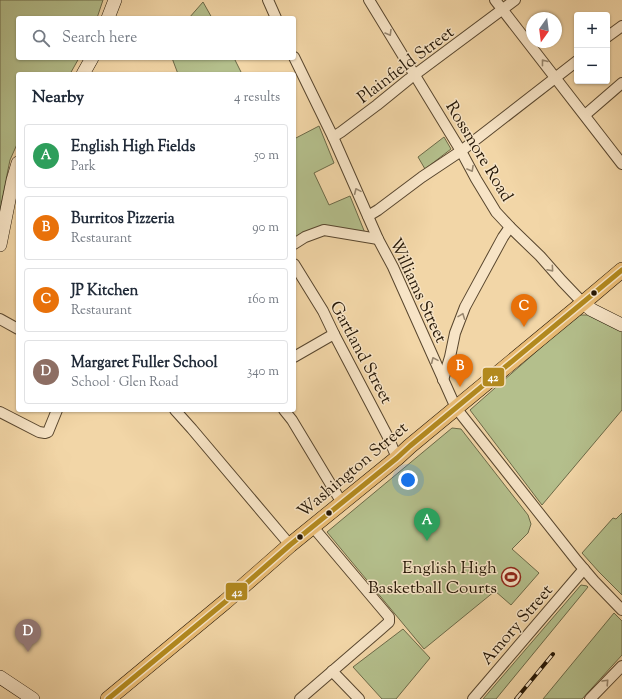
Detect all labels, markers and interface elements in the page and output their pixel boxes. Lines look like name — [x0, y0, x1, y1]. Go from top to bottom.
north arrow — [526, 12, 562, 48]
map controls — [574, 12, 610, 84]
button: + — [574, 12, 610, 48]
search box — [16, 16, 296, 60]
street label: Plainfield Street — [353, 21, 460, 110]
icon: search — [30, 27, 52, 49]
text: Search here — [62, 28, 137, 49]
one-way arrow — [385, 29, 392, 36]
button: − — [574, 48, 610, 84]
one-way arrow — [541, 60, 548, 67]
text: Nearby — [32, 86, 84, 110]
text: 4 results — [234, 89, 280, 107]
street label: Rossmore Road — [439, 97, 518, 207]
text: English High Fields — [71, 137, 195, 158]
text: A — [41, 147, 51, 165]
text: 50 m — [254, 147, 279, 165]
text: Park — [71, 158, 96, 176]
one-way arrow — [466, 165, 473, 172]
one-way arrow — [354, 187, 362, 195]
text: Burritos Pizzeria — [71, 209, 175, 230]
text: B — [42, 219, 50, 237]
text: 90 m — [252, 219, 279, 237]
text: Restaurant — [71, 230, 132, 248]
street label: Williams Street — [382, 235, 452, 347]
one-way arrow — [547, 265, 554, 272]
text: JP Kitchen — [71, 281, 138, 302]
unlabelled marker — [589, 288, 599, 298]
text: C — [41, 291, 51, 309]
text: 160 m — [248, 291, 279, 309]
pin: C — [511, 294, 537, 327]
street label: Gartland Street — [323, 297, 398, 409]
text: Restaurant — [71, 302, 132, 320]
one-way arrow — [457, 312, 465, 319]
text: Margaret Fuller School — [71, 353, 218, 374]
pin: B — [447, 354, 473, 387]
one-way arrow — [431, 356, 439, 364]
text: D — [41, 363, 51, 381]
text: 340 m — [247, 363, 279, 381]
line badge: 42 — [482, 367, 505, 387]
text: 42 — [487, 370, 499, 386]
text: School · Glen Road — [71, 374, 179, 392]
street label: Washington Street — [293, 417, 414, 524]
your location — [398, 470, 418, 490]
unlabelled marker — [324, 508, 334, 518]
pin: A — [414, 508, 440, 541]
unlabelled marker — [295, 532, 305, 542]
place label: English High Basketball Courts — [368, 557, 497, 601]
sports icon: English High Basketball Courts — [500, 566, 522, 588]
street label: Amory Street — [476, 580, 559, 671]
line badge: 42 — [225, 582, 248, 601]
text: 42 — [231, 585, 243, 601]
pin: D — [15, 619, 41, 652]
one-way arrow — [601, 679, 609, 687]

